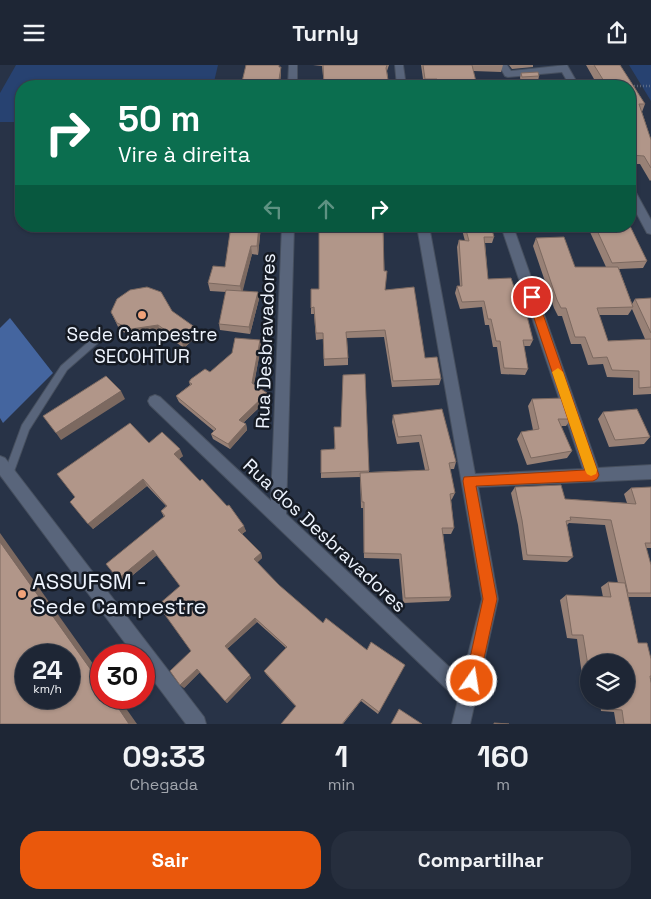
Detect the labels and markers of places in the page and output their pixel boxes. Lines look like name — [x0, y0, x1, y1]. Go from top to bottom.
pin — [511, 276, 553, 318]
marker: Sede Campestre SECOHTUR — [136, 309, 148, 321]
place label: Sede Campestre SECOHTUR — [67, 322, 217, 369]
place label: ASSUFSM - Sede Campestre — [32, 567, 207, 620]
marker: ASSUFSM - Sede Campestre — [16, 588, 28, 600]

